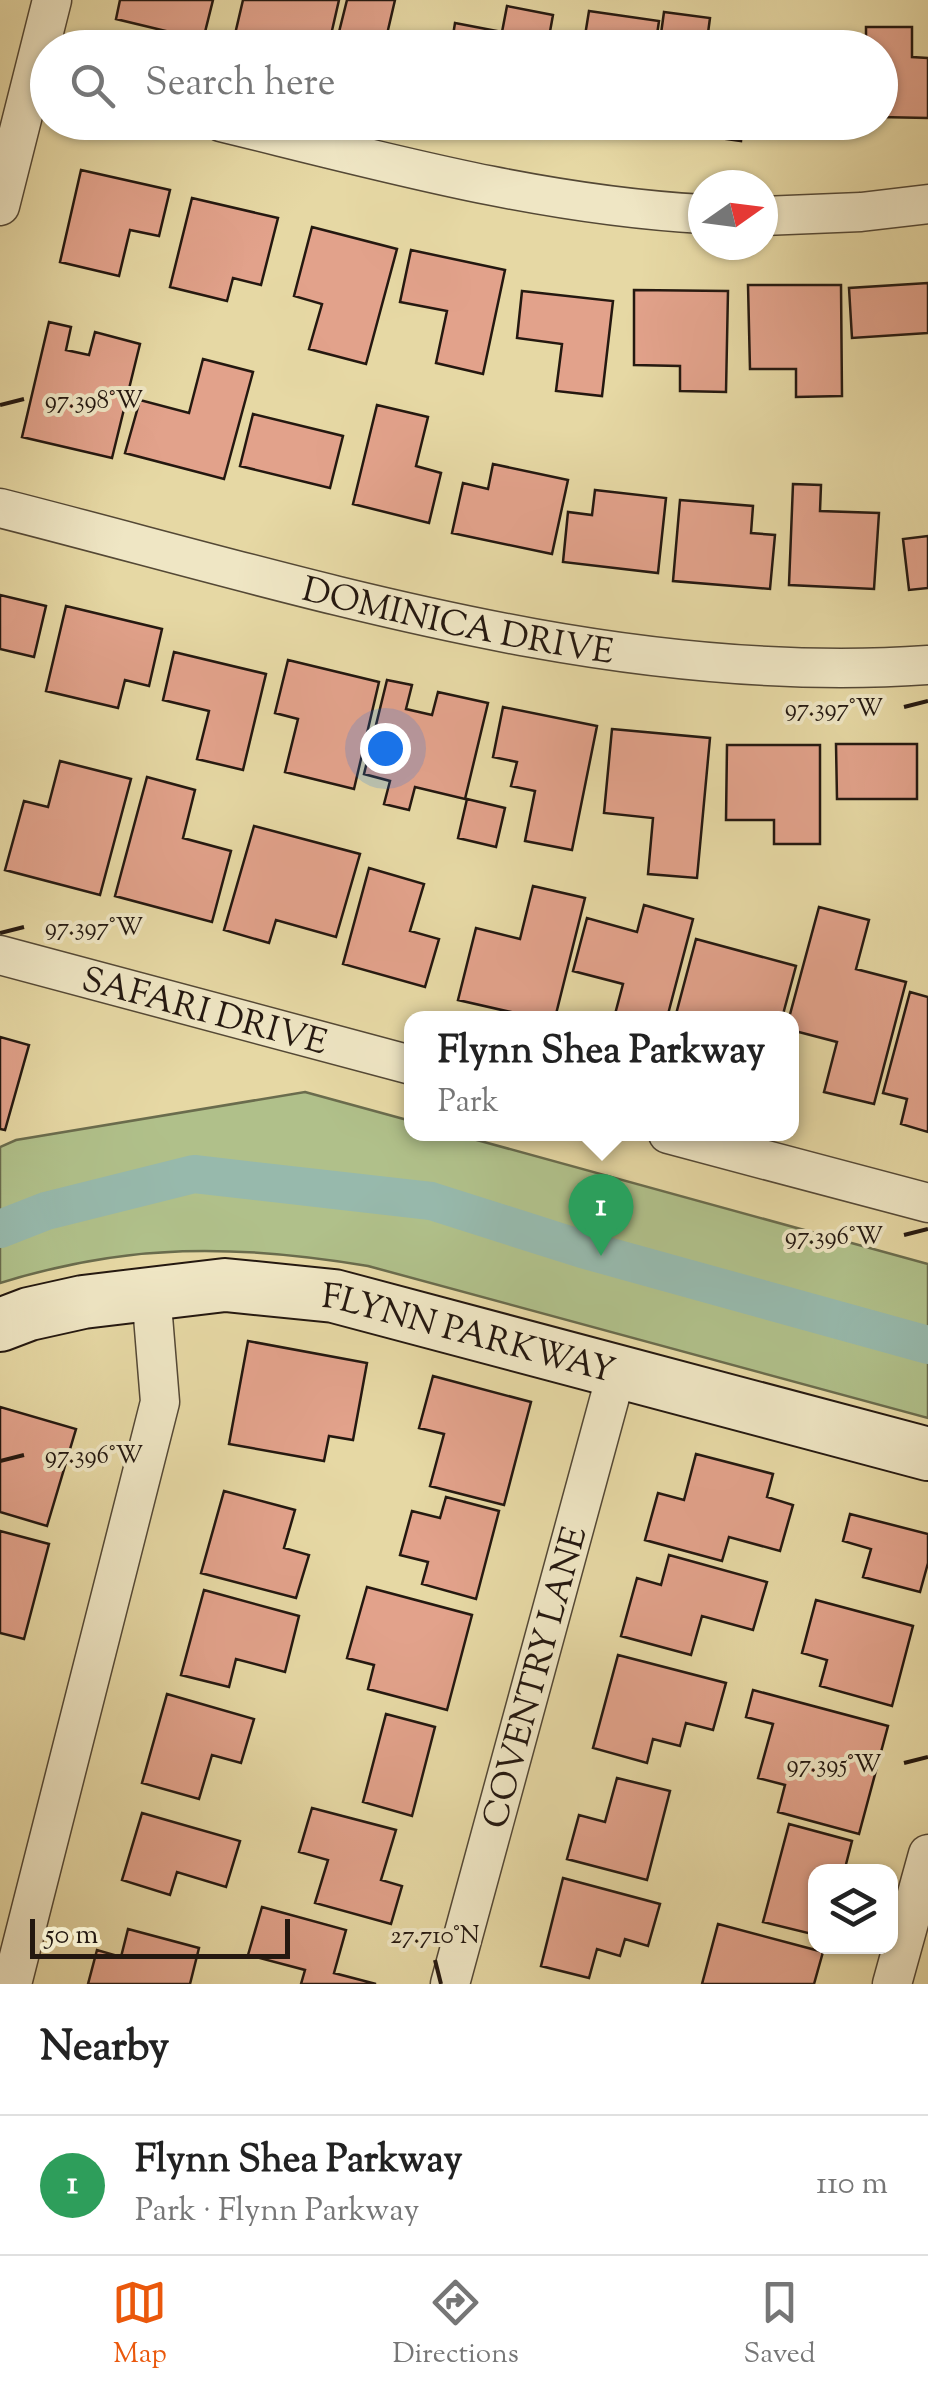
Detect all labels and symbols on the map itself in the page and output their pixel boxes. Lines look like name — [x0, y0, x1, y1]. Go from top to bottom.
north arrow — [688, 170, 778, 260]
text: 97.398°W — [45, 384, 144, 420]
street label: DOMINICA DRIVE — [297, 566, 617, 680]
text: 97.397°W — [785, 692, 884, 728]
your location — [360, 723, 411, 774]
text: 97.397°W — [45, 911, 144, 947]
street label: SAFARI DRIVE — [76, 956, 332, 1070]
pin: 1 — [568, 1174, 634, 1256]
text: 97.396°W — [785, 1220, 883, 1256]
street label: FLYNN PARKWAY — [319, 1273, 620, 1399]
text: 97.396°W — [45, 1439, 143, 1475]
street label: COVENTRY LANE — [472, 1521, 602, 1835]
text: 97.395°W — [787, 1748, 882, 1784]
scale bar — [30, 1914, 290, 1958]
text: 27.710°N — [390, 1919, 480, 1955]

